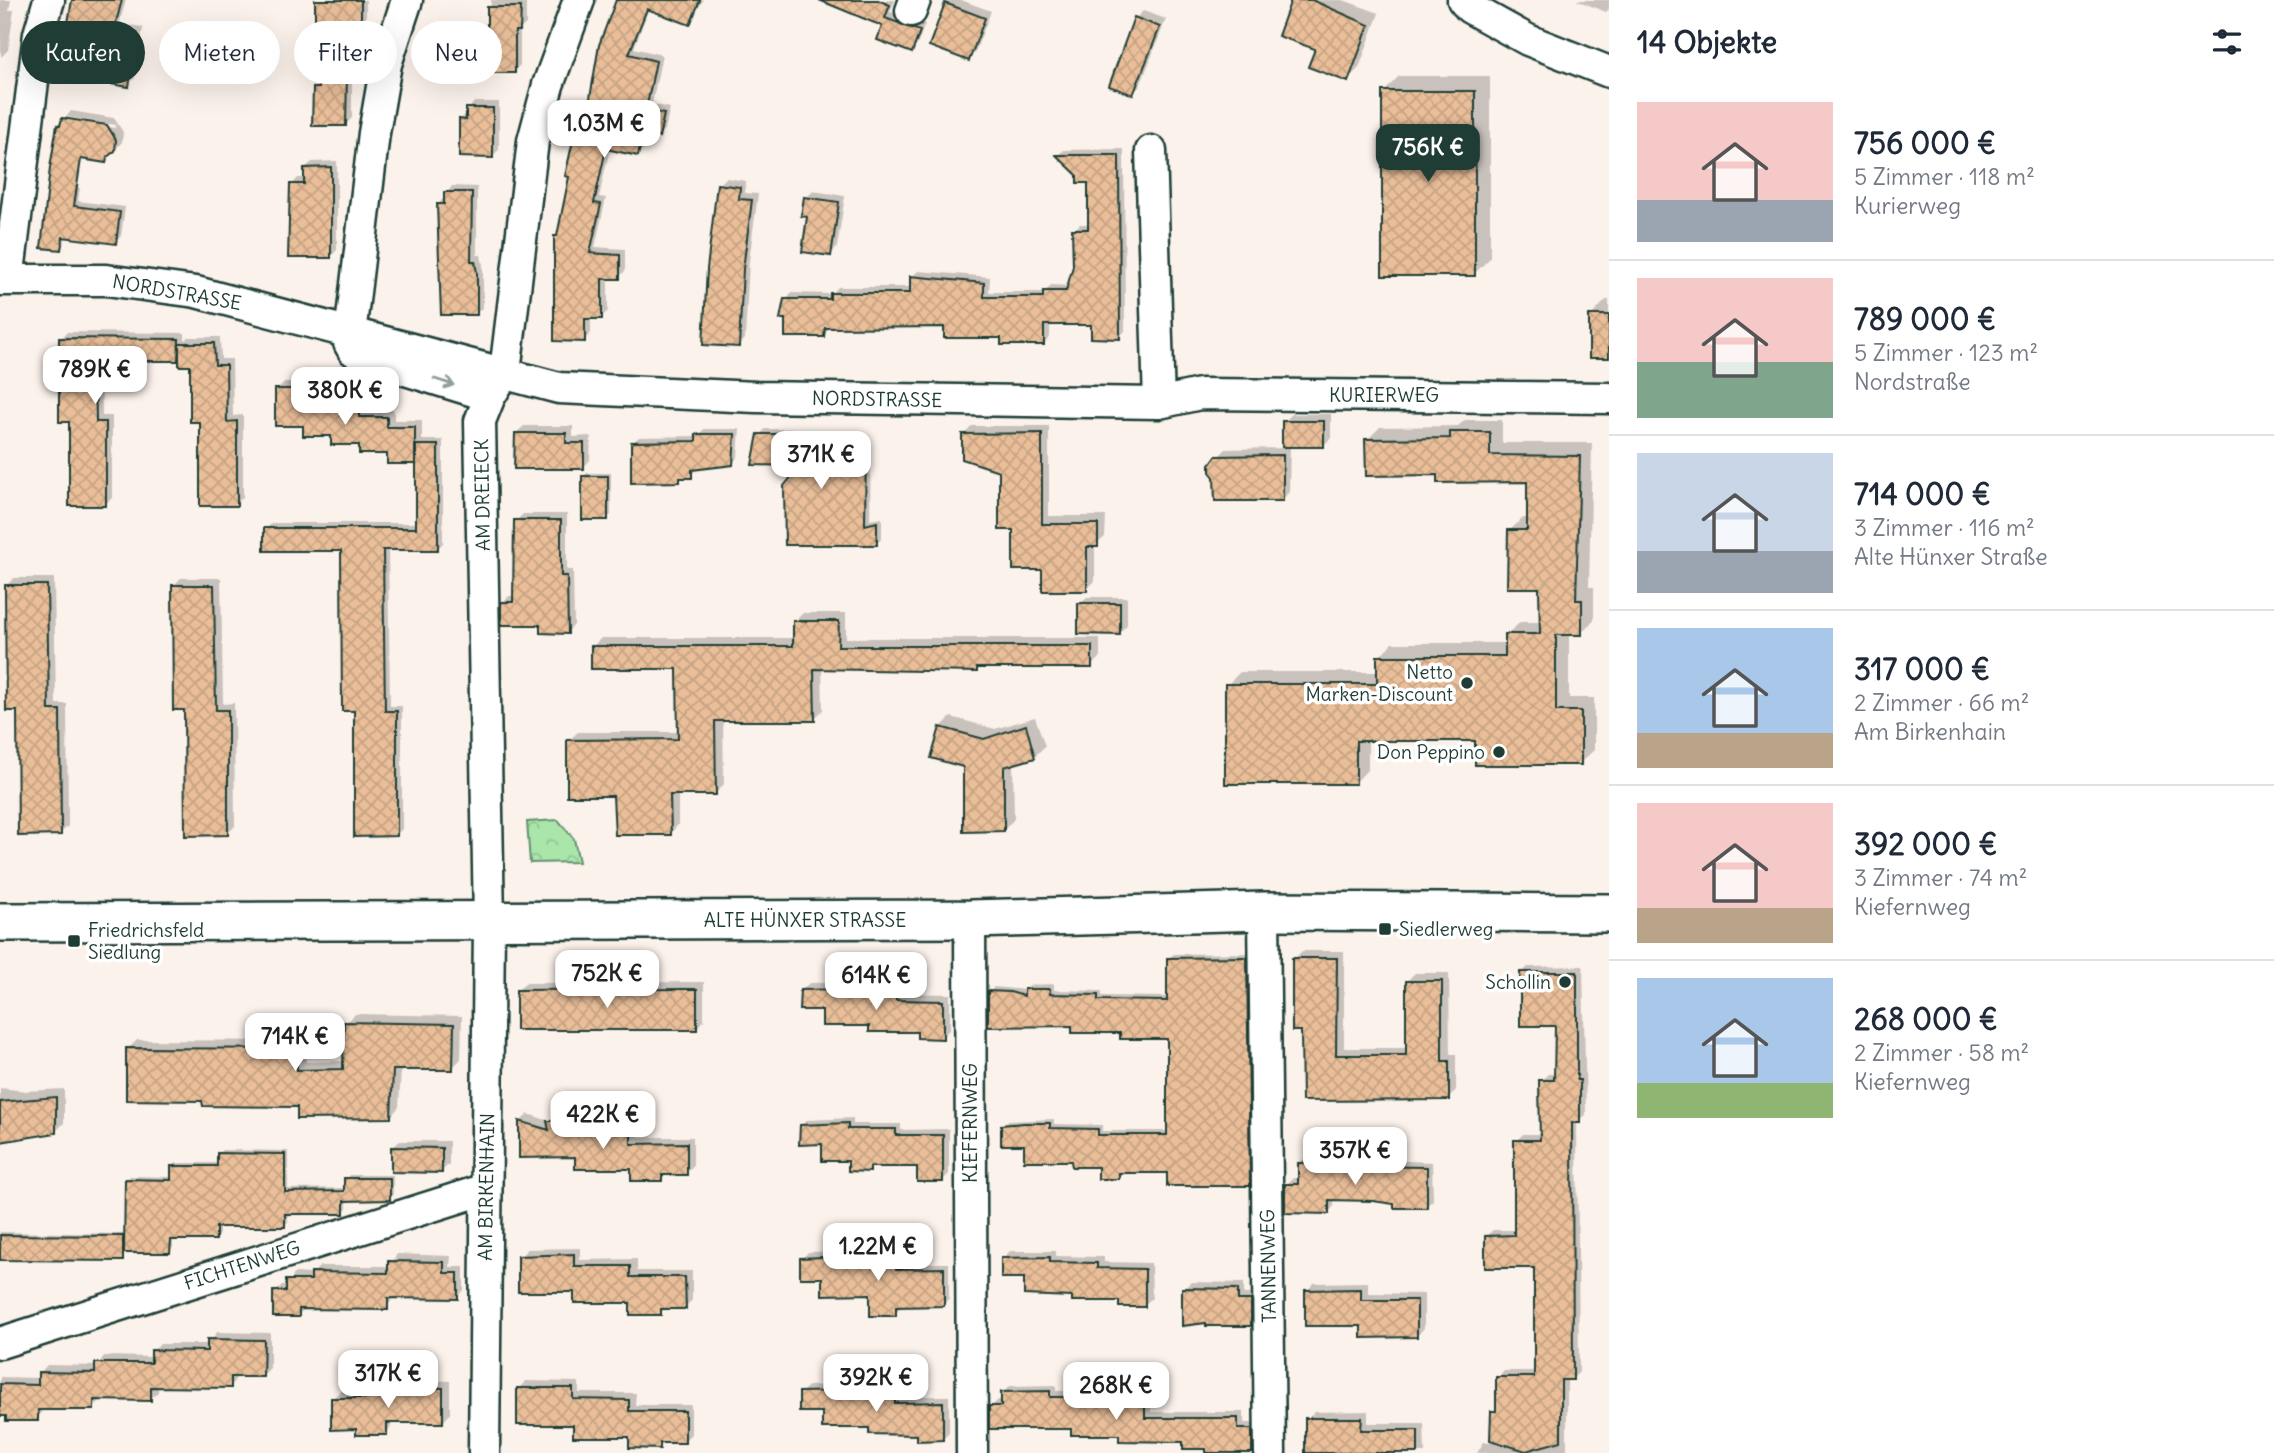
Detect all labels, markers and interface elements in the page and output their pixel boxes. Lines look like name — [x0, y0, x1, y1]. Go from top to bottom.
chip: Kaufen — [21, 21, 145, 84]
chip: Mieten — [159, 21, 280, 84]
chip: Filter — [294, 21, 397, 84]
chip: Neu — [411, 21, 502, 84]
text: 14 Objekte — [1637, 23, 1777, 61]
icon: filters — [2208, 23, 2246, 61]
pin: 1.03M € — [539, 100, 669, 160]
text: 1.03M € — [563, 108, 645, 137]
pin: 756K € — [1371, 124, 1485, 184]
text: 756 000 € — [1854, 124, 1996, 162]
icon: home — [1693, 130, 1777, 214]
text: 756K € — [1392, 132, 1464, 161]
text: 5 Zimmer · 118 m² — [1854, 162, 2035, 191]
text: Kurierweg — [1854, 191, 1961, 220]
street label: NORDSTRASSE — [111, 269, 243, 315]
text: 789 000 € — [1854, 300, 1996, 338]
icon: home — [1693, 306, 1777, 390]
text: 5 Zimmer · 123 m² — [1854, 338, 2038, 367]
pin: 789K € — [38, 346, 152, 406]
text: 789K € — [59, 354, 131, 383]
text: Nordstraße — [1854, 367, 1971, 396]
pin: 380K € — [288, 368, 402, 427]
text: 380K € — [307, 375, 383, 404]
one-way arrow — [433, 377, 455, 390]
street label: KURIERWEG — [1329, 383, 1439, 407]
street label: NORDSTRASSE — [812, 386, 942, 412]
pin: 371K € — [764, 432, 878, 491]
street label: AM DREIECK — [469, 438, 495, 551]
text: 371K € — [787, 439, 855, 468]
text: 714 000 € — [1854, 475, 1991, 513]
icon: home — [1693, 481, 1777, 565]
text: 3 Zimmer · 116 m² — [1854, 513, 2035, 542]
text: Alte Hünxer Straße — [1854, 542, 2048, 571]
text: 317 000 € — [1854, 650, 1990, 688]
icon: home — [1693, 656, 1777, 740]
place label: Netto Marken-Discount — [1306, 660, 1453, 706]
marker: Netto Marken-Discount — [1459, 675, 1475, 691]
text: 2 Zimmer · 66 m² — [1854, 688, 2029, 717]
text: Am Birkenhain — [1854, 717, 2006, 746]
place label: Don Peppino — [1377, 740, 1485, 764]
marker: Don Peppino — [1491, 744, 1507, 760]
text: 392 000 € — [1854, 825, 1998, 863]
icon: home — [1693, 831, 1777, 915]
text: 3 Zimmer · 74 m² — [1854, 863, 2027, 892]
text: Kiefernweg — [1854, 892, 1971, 921]
street label: ALTE HÜNXER STRASSE — [704, 908, 906, 932]
place label: Siedlerweg — [1399, 917, 1493, 941]
place label: Friedrichsfeld Siedlung — [88, 918, 204, 964]
marker: Siedlerweg — [1377, 921, 1393, 937]
marker: Friedrichsfeld Siedlung — [66, 933, 82, 949]
pin: 752K € — [550, 950, 664, 1010]
pin: 614K € — [819, 953, 933, 1012]
text: 752K € — [571, 958, 643, 987]
text: 614K € — [841, 960, 911, 989]
place label: Schollin — [1485, 970, 1551, 994]
marker: Schollin — [1557, 974, 1573, 990]
text: 268 000 € — [1854, 1000, 1998, 1038]
icon: home — [1693, 1006, 1777, 1090]
pin: 714K € — [238, 1014, 352, 1073]
text: 714K € — [261, 1021, 329, 1050]
text: 2 Zimmer · 58 m² — [1854, 1038, 2029, 1067]
street label: KIEFERNWEG — [958, 1063, 982, 1183]
text: Kiefernweg — [1854, 1067, 1971, 1096]
pin: 422K € — [546, 1092, 660, 1151]
text: 422K € — [567, 1099, 639, 1128]
street label: AM BIRKENHAIN — [473, 1113, 499, 1261]
pin: 357K € — [1298, 1128, 1412, 1187]
text: 357K € — [1319, 1135, 1391, 1164]
street label: TANNENWEG — [1255, 1209, 1281, 1323]
pin: 1.22M € — [813, 1224, 943, 1283]
text: 1.22M € — [839, 1231, 917, 1260]
street label: FICHTENWEG — [181, 1235, 303, 1295]
pin: 317K € — [331, 1350, 445, 1410]
pin: 392K € — [819, 1354, 933, 1414]
text: 317K € — [354, 1358, 422, 1387]
text: 392K € — [839, 1362, 913, 1391]
pin: 268K € — [1059, 1362, 1173, 1422]
text: 268K € — [1079, 1370, 1153, 1399]

